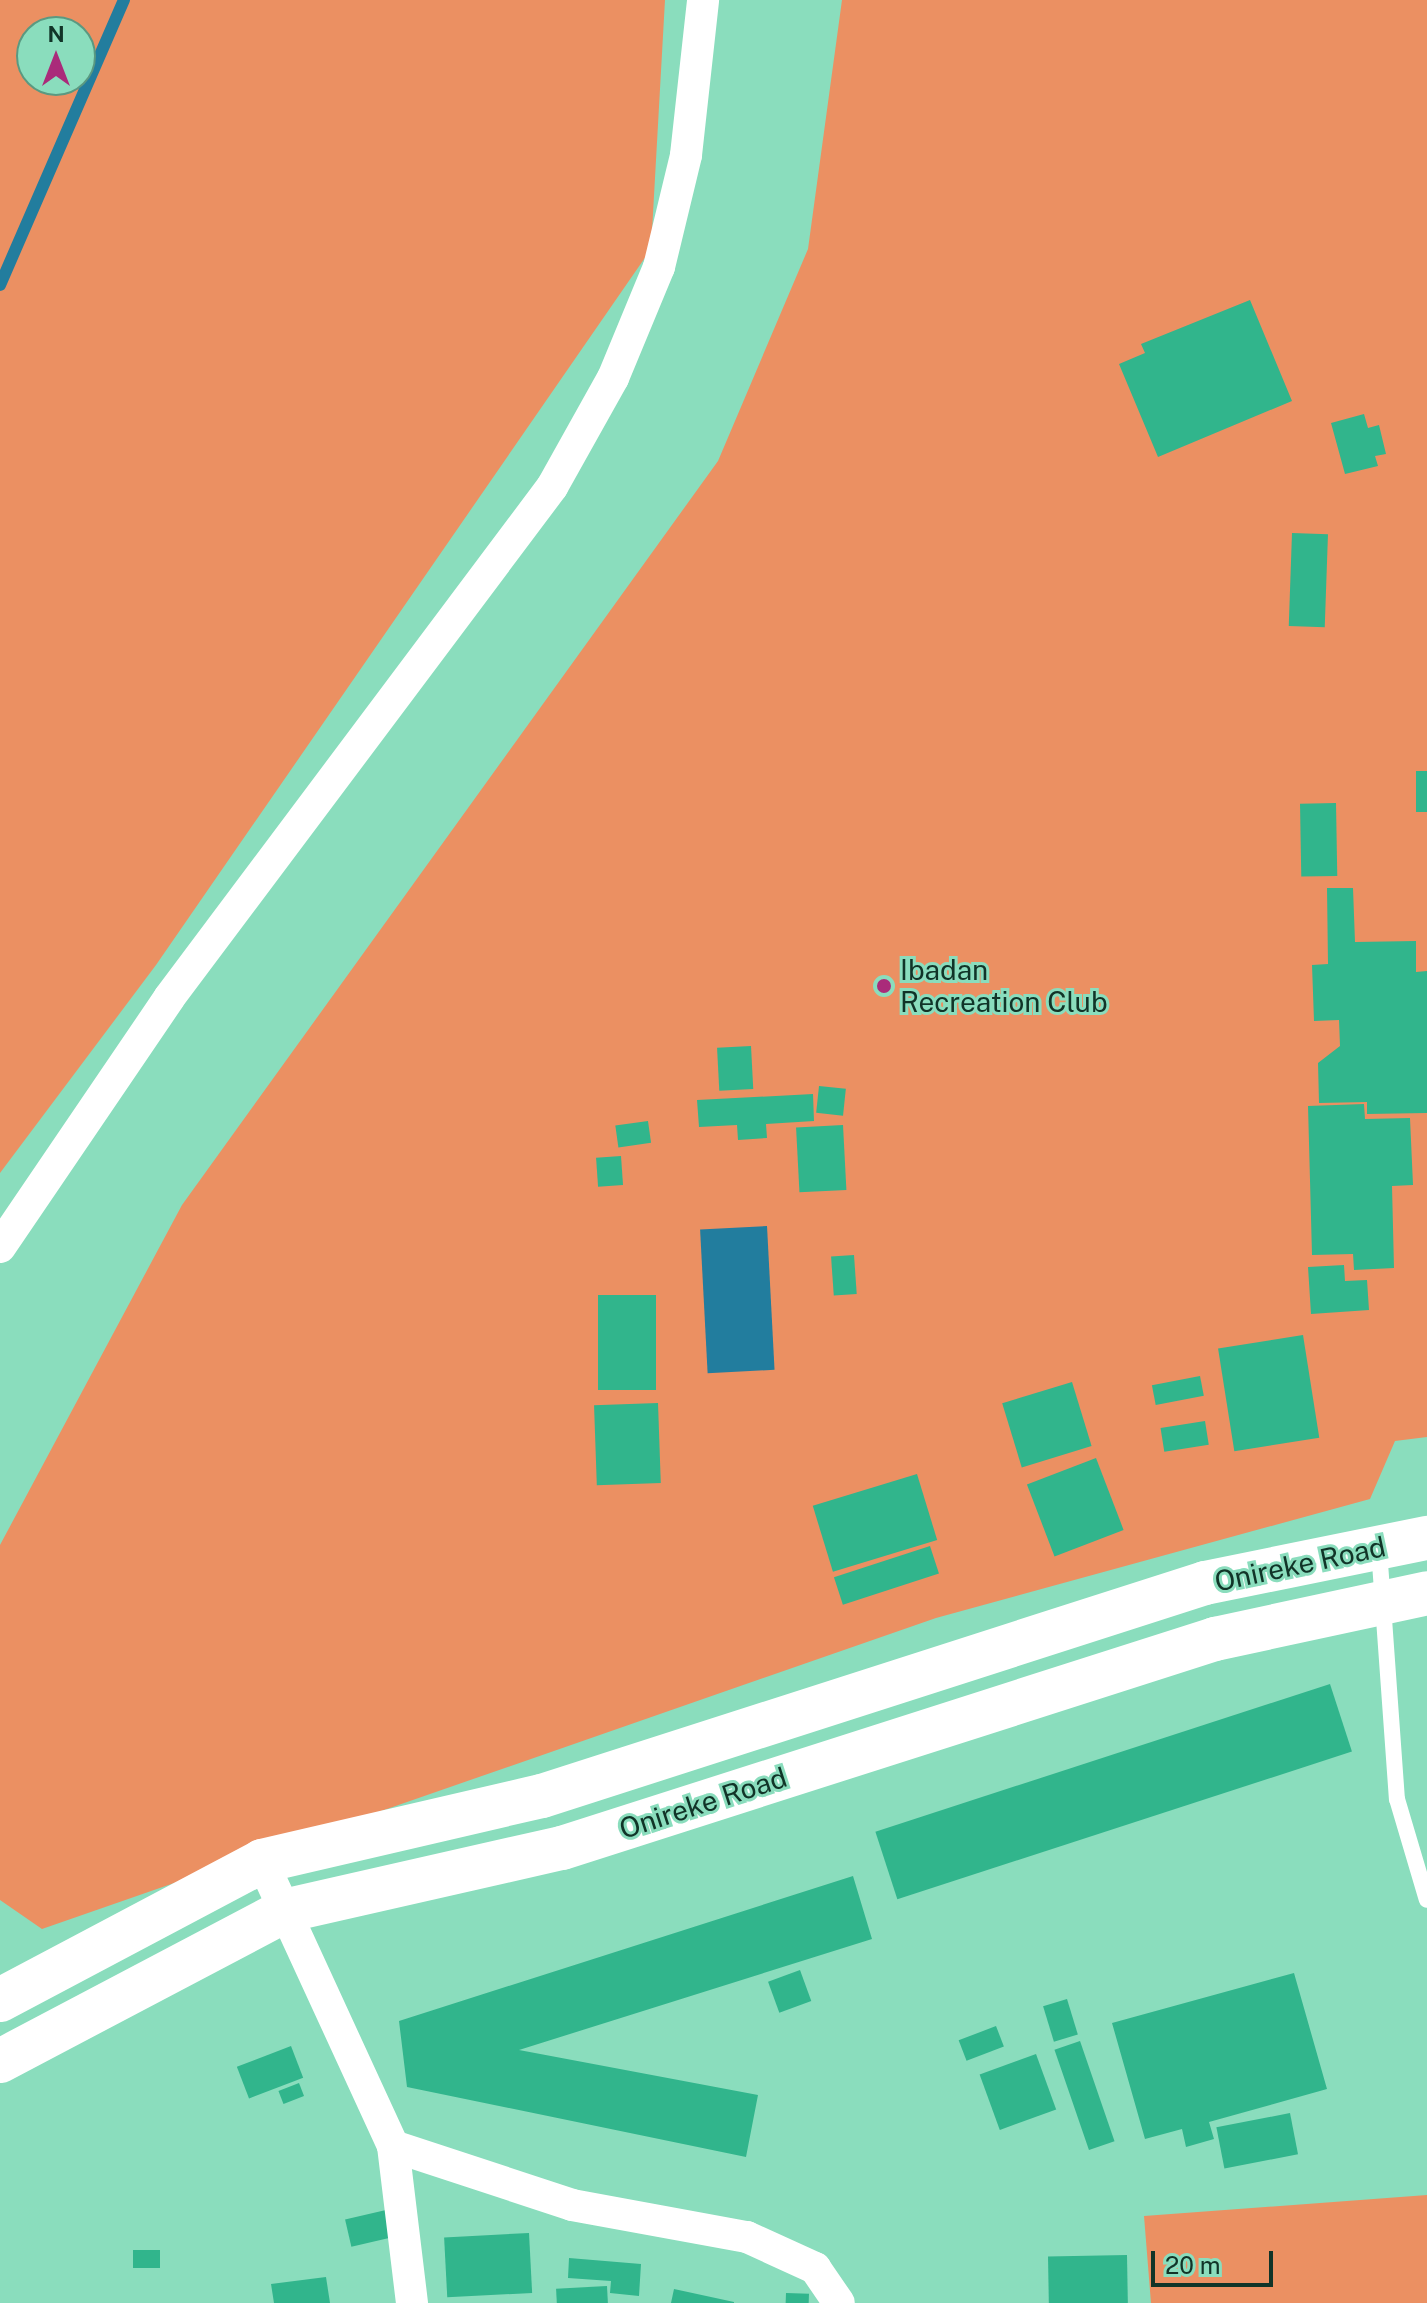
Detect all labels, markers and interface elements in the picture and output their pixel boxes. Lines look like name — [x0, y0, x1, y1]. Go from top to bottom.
north arrow — [16, 16, 96, 96]
text: N — [47, 21, 65, 47]
place label: Ibadan Recreation Club — [900, 953, 1108, 1019]
marker: Ibadan Recreation Club — [875, 977, 893, 995]
street label: Onireke Road — [1211, 1529, 1389, 1599]
street label: Onireke Road — [615, 1760, 791, 1846]
scale bar — [1155, 2235, 1277, 2285]
text: 20 m — [1165, 2251, 1221, 2279]

